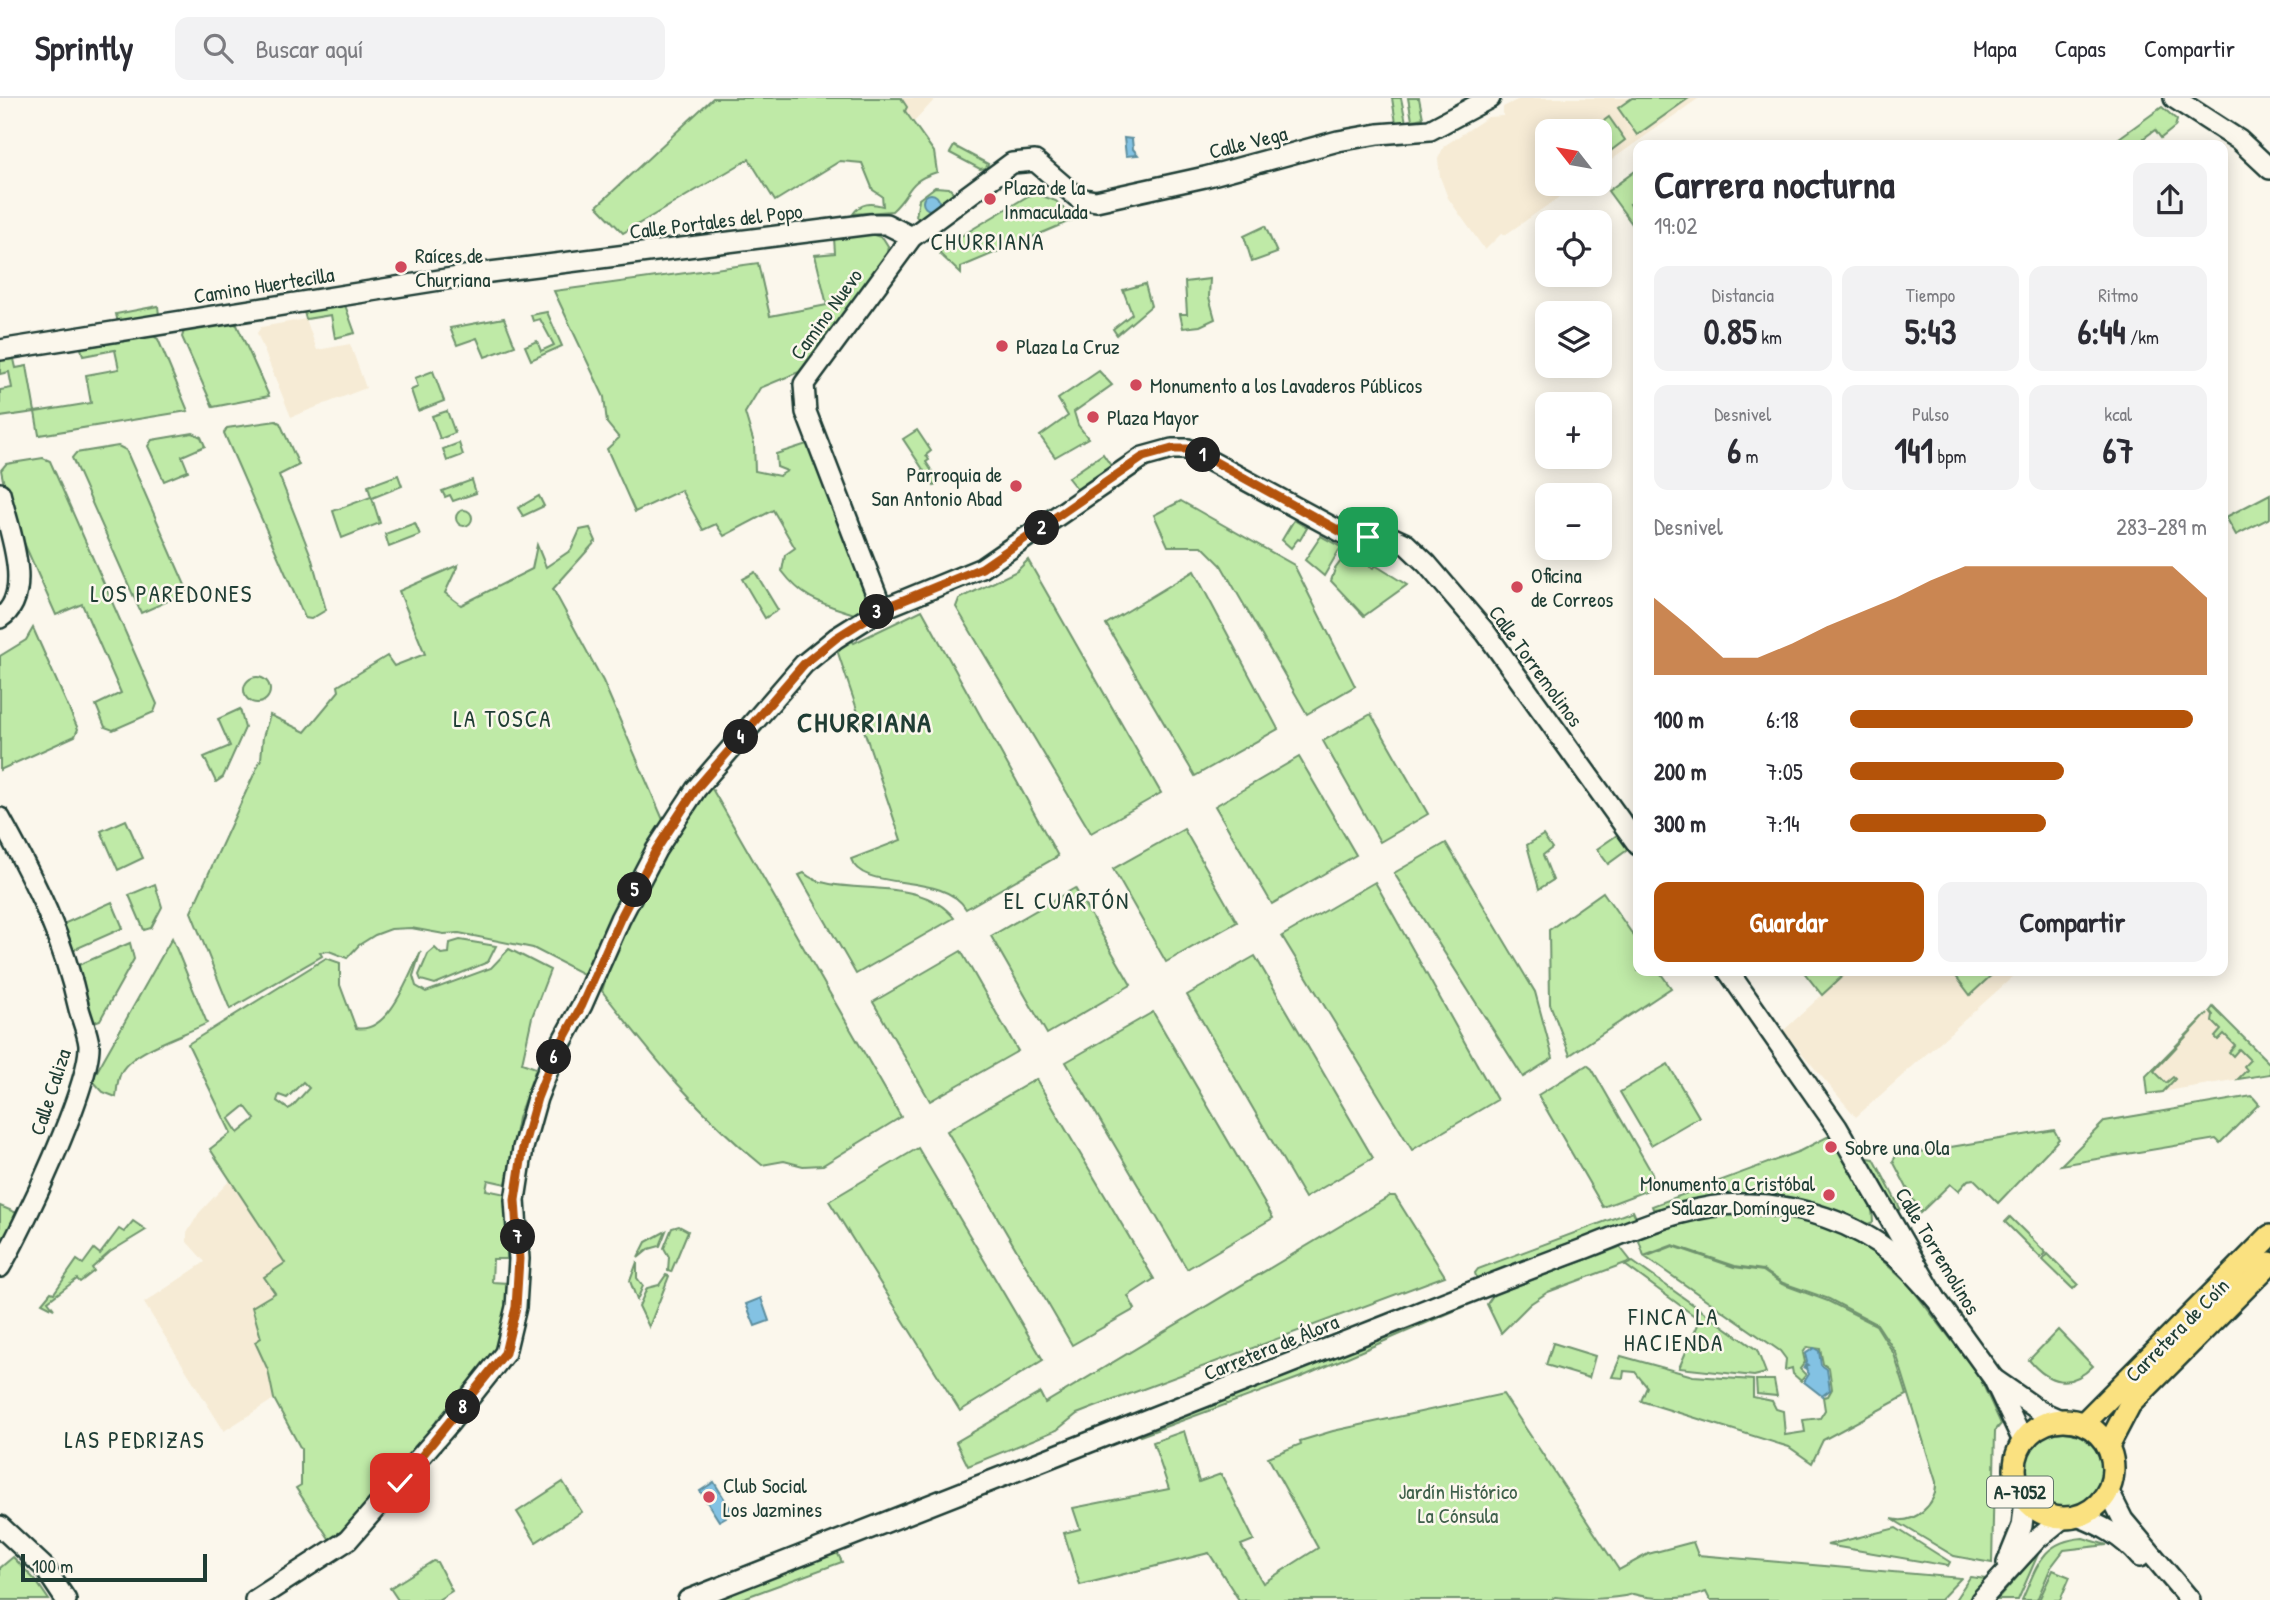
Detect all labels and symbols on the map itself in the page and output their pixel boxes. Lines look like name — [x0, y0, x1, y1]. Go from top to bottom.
street label: Calle Vega — [1206, 118, 1290, 166]
north arrow — [1535, 119, 1612, 196]
place label: Plaza de la Inmaculada — [1004, 173, 1088, 226]
marker: Plaza de la Inmaculada — [982, 191, 998, 207]
street label: Calle Portales del Popo — [628, 196, 804, 246]
district label: CHURRIANA — [931, 226, 1046, 257]
place label: Raíces de Churriana — [415, 241, 491, 294]
marker: Raíces de Churriana — [393, 259, 409, 275]
street label: Camino Huertecilla — [192, 260, 336, 310]
street label: Camino Nuevo — [783, 262, 869, 366]
place label: Plaza La Cruz — [1016, 332, 1120, 361]
marker: Plaza La Cruz — [994, 338, 1010, 354]
place label: Monumento a los Lavaderos Públicos — [1150, 371, 1422, 400]
marker: Monumento a los Lavaderos Públicos — [1128, 377, 1144, 393]
place label: Plaza Mayor — [1107, 403, 1199, 432]
marker: Plaza Mayor — [1085, 409, 1101, 425]
pin: 1 — [1186, 438, 1220, 472]
place label: Parroquia de San Antonio Abad — [872, 460, 1002, 513]
marker: Parroquia de San Antonio Abad — [1008, 478, 1024, 494]
pin — [1338, 507, 1398, 567]
pin: 2 — [1024, 510, 1060, 546]
place label: Oficina de Correos — [1531, 561, 1613, 614]
district label: LOS PAREDONES — [91, 578, 253, 609]
marker: Oficina de Correos — [1509, 579, 1525, 595]
pin: 3 — [860, 594, 894, 630]
street label: Calle Torremolinos — [1482, 599, 1590, 733]
district label: LA TOSCA — [453, 703, 553, 734]
district label: CHURRIANA — [797, 703, 933, 741]
pin: 4 — [724, 720, 758, 754]
pin: 5 — [618, 872, 652, 908]
district label: EL CUARTÓN — [1004, 885, 1130, 916]
pin: 6 — [536, 1040, 572, 1074]
street label: Calle Caliza — [22, 1045, 78, 1139]
place label: Sobre una Ola — [1845, 1133, 1949, 1162]
marker: Sobre una Ola — [1823, 1139, 1839, 1155]
place label: Monumento a Cristóbal Salazar Domínguez — [1640, 1169, 1815, 1222]
street label: Calle Torremolinos — [1889, 1182, 1987, 1320]
marker: Monumento a Cristóbal Salazar Domínguez — [1821, 1187, 1837, 1203]
pin: 7 — [500, 1220, 536, 1254]
street label: Carretera de Coín — [2118, 1271, 2236, 1389]
district label: FINCA LA HACIENDA — [1624, 1301, 1724, 1358]
street label: Carretera de Álora — [1199, 1307, 1343, 1387]
pin: 8 — [446, 1390, 480, 1424]
district label: LAS PEDRIZAS — [64, 1424, 206, 1455]
pin — [370, 1453, 430, 1513]
place label: Club Social Los Jazmines — [723, 1471, 822, 1524]
road number: A-7052 — [1987, 1476, 2053, 1508]
park label: Jardín Histórico La Cónsula — [1398, 1477, 1518, 1530]
marker: Club Social Los Jazmines — [701, 1489, 717, 1505]
scale bar — [21, 1551, 206, 1583]

